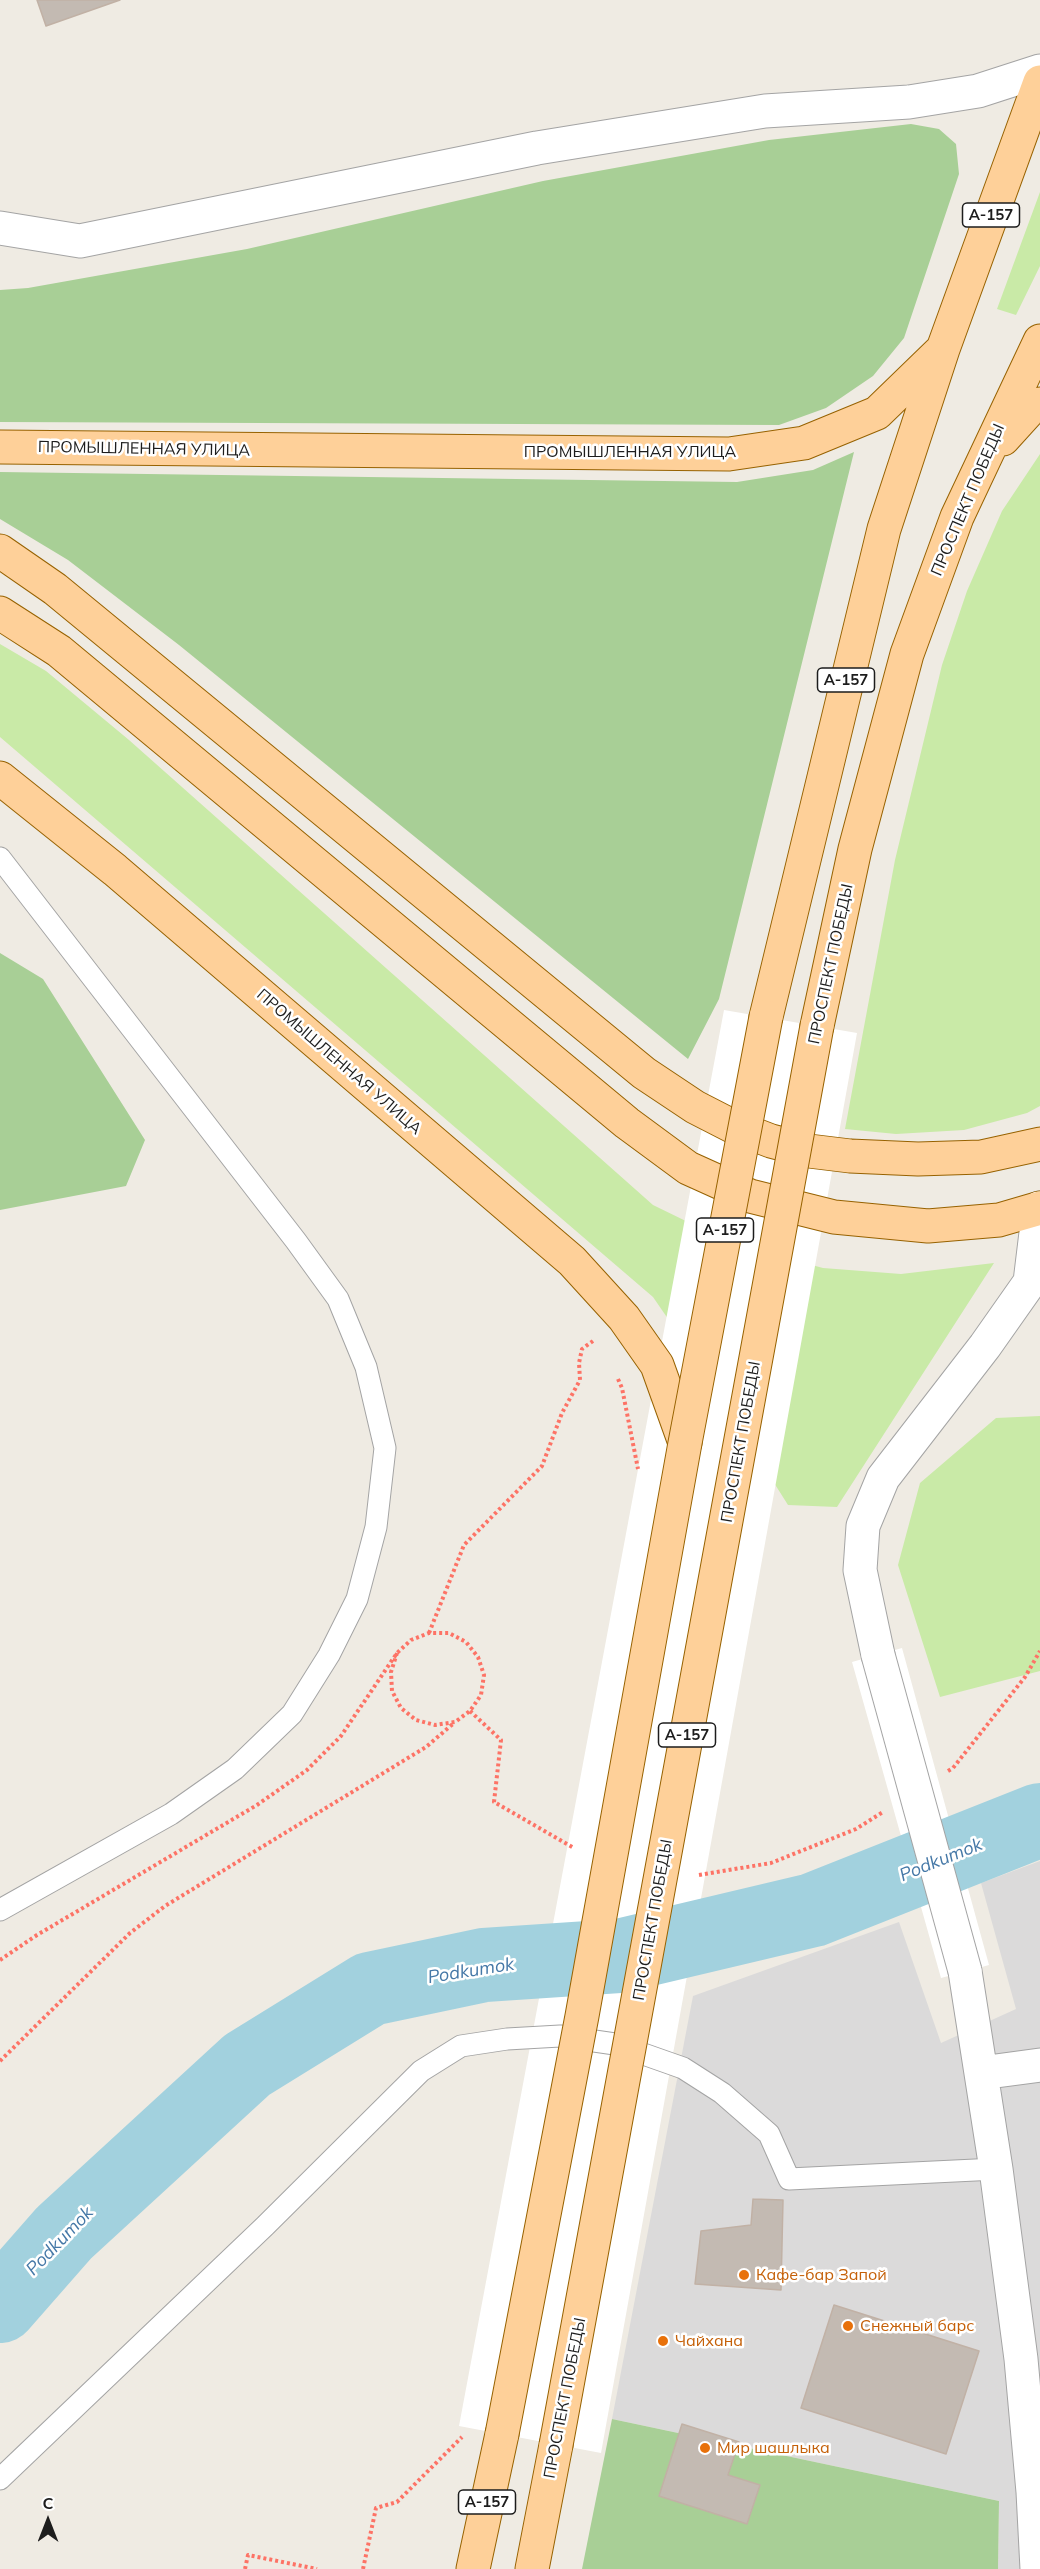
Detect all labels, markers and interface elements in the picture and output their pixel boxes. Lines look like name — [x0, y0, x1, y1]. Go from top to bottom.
road number: А-157 — [962, 203, 1020, 227]
street label: ПРОСПЕКТ ПОБЕДЫ — [927, 421, 1009, 579]
street label: ПРОМЫШЛЕННАЯ УЛИЦА — [38, 438, 250, 460]
street label: ПРОМЫШЛЕННАЯ УЛИЦА — [524, 442, 736, 462]
road number: А-157 — [818, 668, 874, 692]
street label: ПРОСПЕКТ ПОБЕДЫ — [805, 882, 857, 1046]
street label: ПРОМЫШЛЕННАЯ УЛИЦА — [253, 985, 425, 1139]
road number: А-157 — [696, 1218, 754, 1242]
street label: ПРОСПЕКТ ПОБЕДЫ — [717, 1360, 765, 1524]
road number: А-157 — [658, 1723, 716, 1747]
water label: Podkumok — [896, 1834, 986, 1886]
street label: ПРОСПЕКТ ПОБЕДЫ — [629, 1838, 677, 2002]
water label: Podkumok — [426, 1953, 516, 1989]
water label: Podkumok — [22, 2202, 98, 2280]
place label: Кафе-бар Запой — [756, 2265, 887, 2285]
marker: Кафе-бар Запой — [737, 2268, 751, 2282]
street label: ПРОСПЕКТ ПОБЕДЫ — [540, 2316, 590, 2480]
place label: Снежный барс — [860, 2316, 974, 2336]
marker: Снежный барс — [841, 2319, 855, 2333]
place label: Чайхана — [675, 2331, 743, 2351]
marker: Чайхана — [656, 2334, 670, 2348]
place label: Мир шашлыка — [717, 2438, 830, 2458]
marker: Мир шашлыка — [698, 2441, 712, 2455]
road number: А-157 — [458, 2490, 516, 2514]
north arrow — [18, 2491, 78, 2551]
text: С — [43, 2493, 53, 2513]

